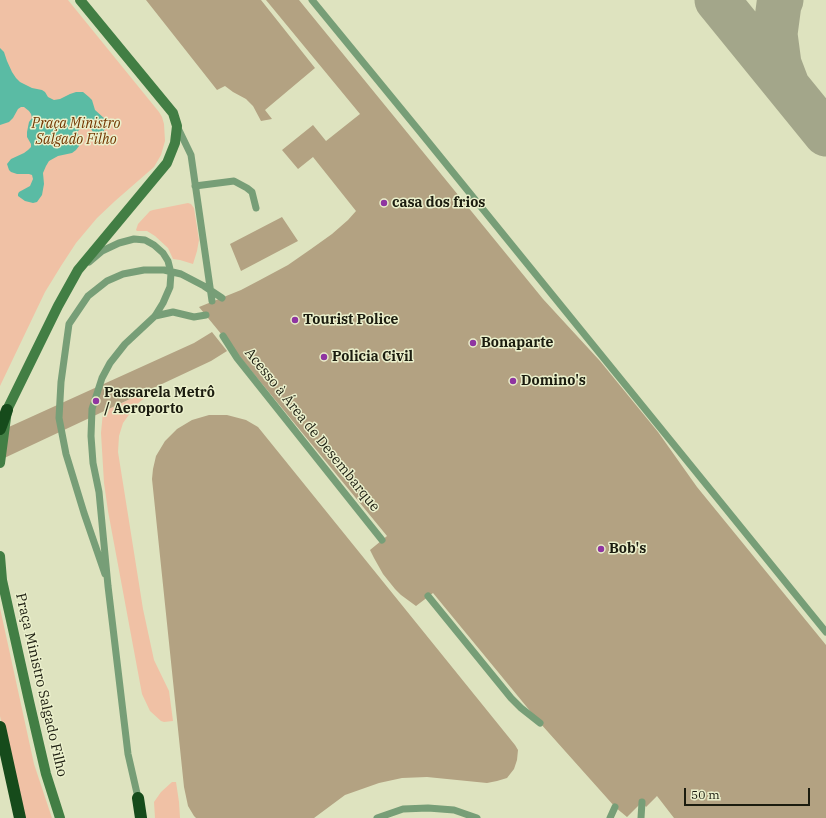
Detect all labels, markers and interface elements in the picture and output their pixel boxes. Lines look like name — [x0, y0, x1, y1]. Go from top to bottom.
park label: Praça Ministro Salgado Filho — [32, 116, 120, 148]
place label: casa dos frios — [392, 195, 485, 211]
marker: casa dos frios — [379, 198, 389, 208]
place label: Tourist Police — [303, 312, 399, 328]
marker: Tourist Police — [290, 315, 300, 325]
place label: Bonaparte — [481, 335, 554, 351]
marker: Bonaparte — [468, 338, 478, 348]
street label: Acesso à Área de Desembarque — [241, 345, 383, 515]
place label: Policia Civil — [332, 349, 413, 365]
marker: Policia Civil — [319, 352, 329, 362]
place label: Domino's — [521, 373, 586, 389]
marker: Domino's — [508, 376, 518, 386]
place label: Passarela Metrô / Aeroporto — [104, 385, 215, 418]
marker: Passarela Metrô / Aeroporto — [91, 396, 101, 406]
place label: Bob's — [609, 541, 646, 557]
marker: Bob's — [596, 544, 606, 554]
street label: Praça Ministro Salgado Filho — [12, 591, 70, 779]
scale bar — [686, 780, 812, 806]
text: 50 m — [691, 787, 720, 802]

